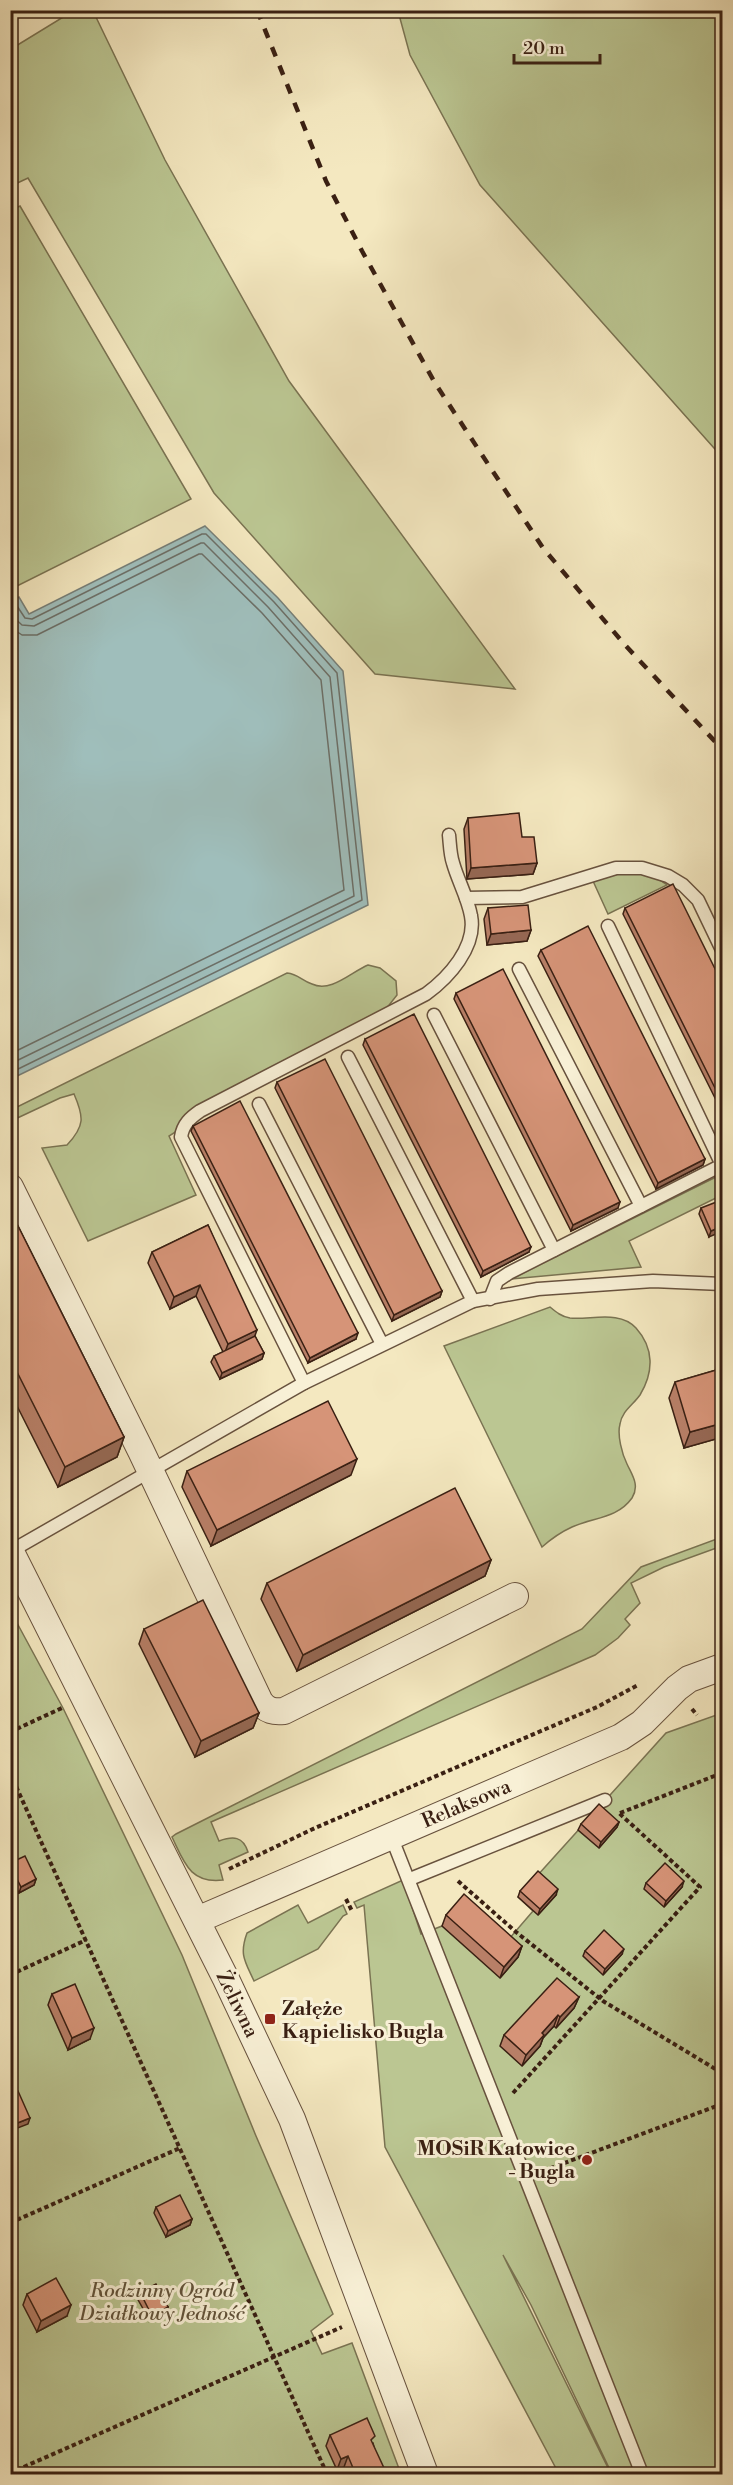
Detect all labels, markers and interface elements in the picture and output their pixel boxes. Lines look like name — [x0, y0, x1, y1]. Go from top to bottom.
scale bar — [514, 27, 600, 65]
text: 20 m — [523, 37, 565, 60]
street label: Relaksowa — [418, 1774, 516, 1834]
street label: Żeliwna — [210, 1967, 265, 2043]
place label: Załęże Kąpielisko Bugla — [282, 1997, 444, 2045]
marker: Załęże Kąpielisko Bugla — [263, 2012, 277, 2026]
place label: MOSiR Katowice - Bugla — [417, 2137, 575, 2185]
marker: MOSiR Katowice - Bugla — [580, 2153, 594, 2167]
park label: Rodzinny Ogród Działkowy Jedność — [78, 2279, 247, 2327]

